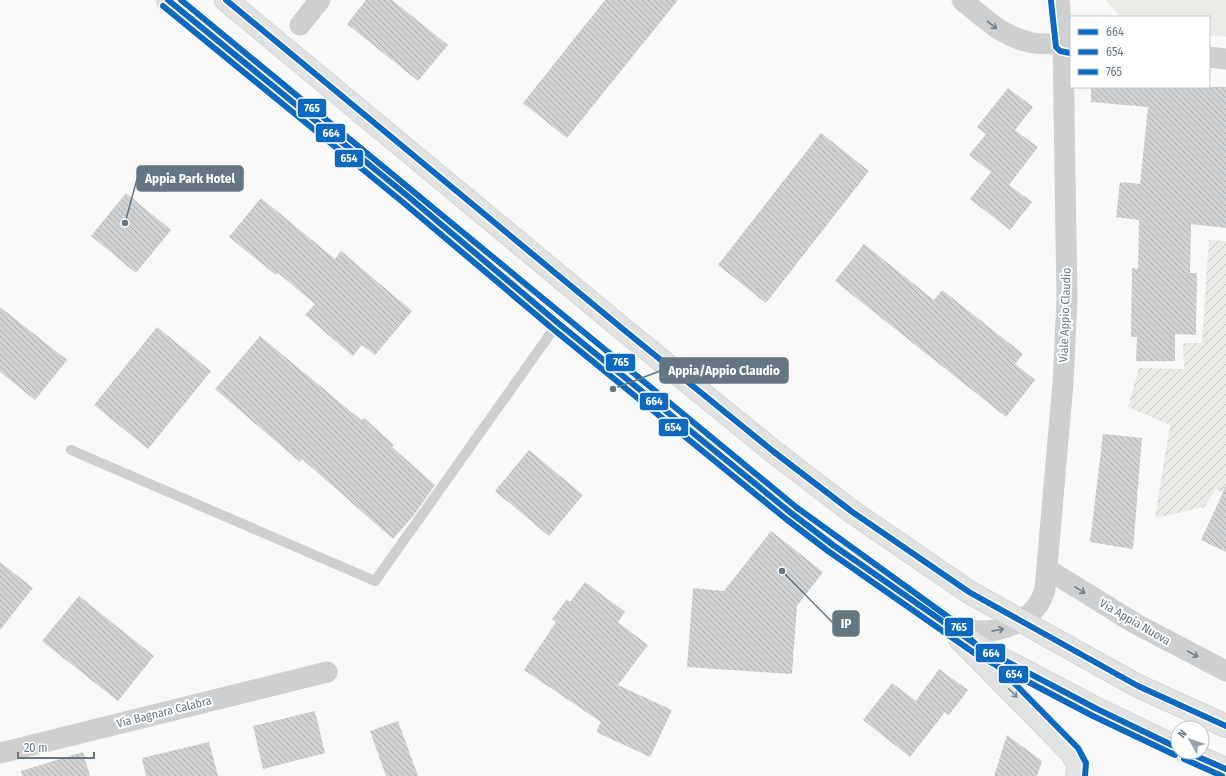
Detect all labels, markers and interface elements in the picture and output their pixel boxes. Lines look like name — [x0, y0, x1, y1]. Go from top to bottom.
legend — [1070, 16, 1210, 88]
one-way arrow — [986, 20, 997, 29]
text: 664 — [1106, 25, 1124, 39]
text: 654 — [1106, 45, 1123, 59]
text: 765 — [1106, 65, 1122, 79]
line badge: 765 — [297, 98, 327, 118]
text: 765 — [304, 102, 320, 115]
line badge: 664 — [315, 123, 346, 143]
text: 664 — [322, 127, 340, 140]
line badge: 654 — [334, 149, 364, 168]
text: 654 — [341, 152, 358, 165]
callout: Appia Park Hotel — [137, 166, 243, 191]
text: Appia Park Hotel — [144, 171, 235, 186]
street label: Viale Appio Claudio — [1056, 267, 1074, 363]
line badge: 765 — [605, 353, 636, 372]
text: 765 — [613, 356, 629, 369]
callout: Appia/Appio Claudio — [660, 358, 788, 383]
text: Appia/Appio Claudio — [667, 363, 780, 378]
line badge: 664 — [639, 392, 669, 411]
text: 664 — [645, 395, 663, 408]
line badge: 654 — [658, 418, 689, 437]
text: 654 — [665, 421, 682, 434]
one-way arrow — [1074, 586, 1085, 594]
street label: Via Appia Nuova — [1097, 596, 1173, 648]
callout: IP — [833, 611, 859, 636]
text: IP — [841, 616, 851, 631]
line badge: 765 — [944, 617, 974, 637]
text: 765 — [951, 621, 967, 634]
one-way arrow — [991, 625, 1004, 633]
line badge: 664 — [975, 643, 1006, 663]
text: 664 — [982, 647, 1000, 660]
one-way arrow — [1187, 651, 1199, 658]
line badge: 654 — [998, 665, 1029, 684]
text: 654 — [1006, 668, 1023, 681]
one-way arrow — [1008, 688, 1018, 698]
street label: Via Bagnara Calabra — [115, 693, 213, 731]
north arrow — [1170, 720, 1210, 760]
text: N — [1175, 727, 1190, 741]
scale bar — [18, 734, 94, 760]
text: 20 m — [24, 741, 48, 755]

